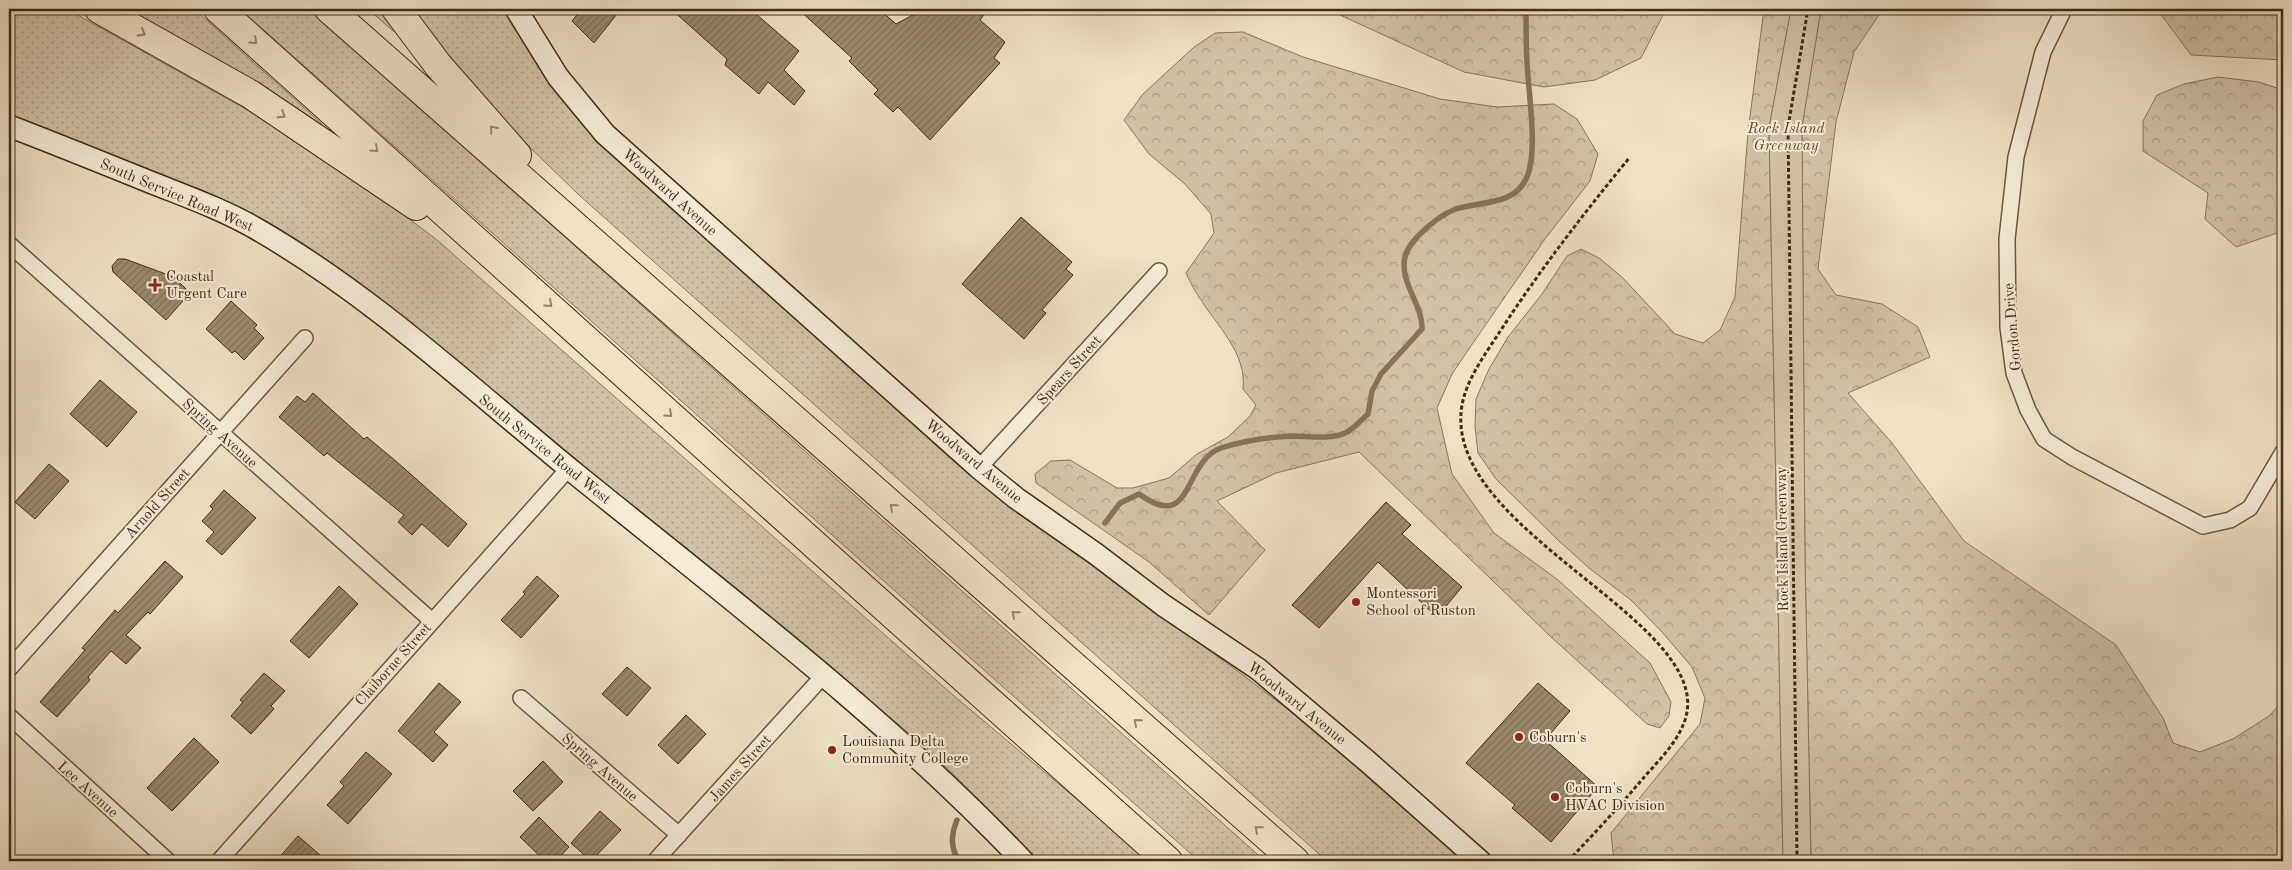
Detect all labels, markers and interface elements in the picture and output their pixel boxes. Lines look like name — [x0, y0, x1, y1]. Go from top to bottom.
one-way arrow — [136, 26, 145, 36]
one-way arrow — [249, 35, 258, 44]
one-way arrow — [276, 109, 286, 118]
park label: Rock Island Greenway — [1747, 122, 1825, 154]
one-way arrow — [491, 126, 499, 135]
one-way arrow — [370, 144, 379, 153]
street label: Woodward Avenue — [619, 147, 719, 239]
street label: South Service Road West — [97, 157, 255, 236]
place label: Coastal Urgent Care — [166, 270, 247, 302]
marker: Coastal Urgent Care — [148, 278, 162, 292]
street label: Gordon Drive — [2002, 282, 2025, 371]
one-way arrow — [543, 299, 552, 308]
street label: Spears Street — [1035, 333, 1105, 409]
street label: South Service Road West — [475, 392, 613, 508]
street label: Spring Avenue — [179, 397, 260, 472]
one-way arrow — [663, 408, 672, 417]
street label: Woodward Avenue — [922, 417, 1025, 507]
street label: Arnold Street — [123, 466, 193, 542]
street label: Rock Island Greenway — [1775, 466, 1792, 612]
one-way arrow — [889, 504, 898, 513]
place label: Montessori School of Ruston — [1366, 587, 1476, 619]
marker: Montessori School of Ruston — [1350, 596, 1362, 608]
one-way arrow — [1011, 611, 1020, 620]
street label: Claiborne Street — [353, 621, 435, 709]
street label: Woodward Avenue — [1244, 660, 1348, 748]
one-way arrow — [1133, 718, 1142, 727]
street label: Spring Avenue — [558, 731, 640, 805]
marker: Coburn's — [1513, 731, 1525, 743]
place label: Coburn's — [1529, 731, 1587, 746]
street label: James Street — [707, 732, 775, 806]
place label: Louisiana Delta Community College — [842, 735, 968, 767]
marker: Louisiana Delta Community College — [826, 744, 838, 756]
street label: Lee Avenue — [54, 759, 120, 821]
place label: Coburn's HVAC Division — [1565, 782, 1665, 814]
marker: Coburn's HVAC Division — [1549, 791, 1561, 803]
one-way arrow — [1255, 826, 1264, 835]

